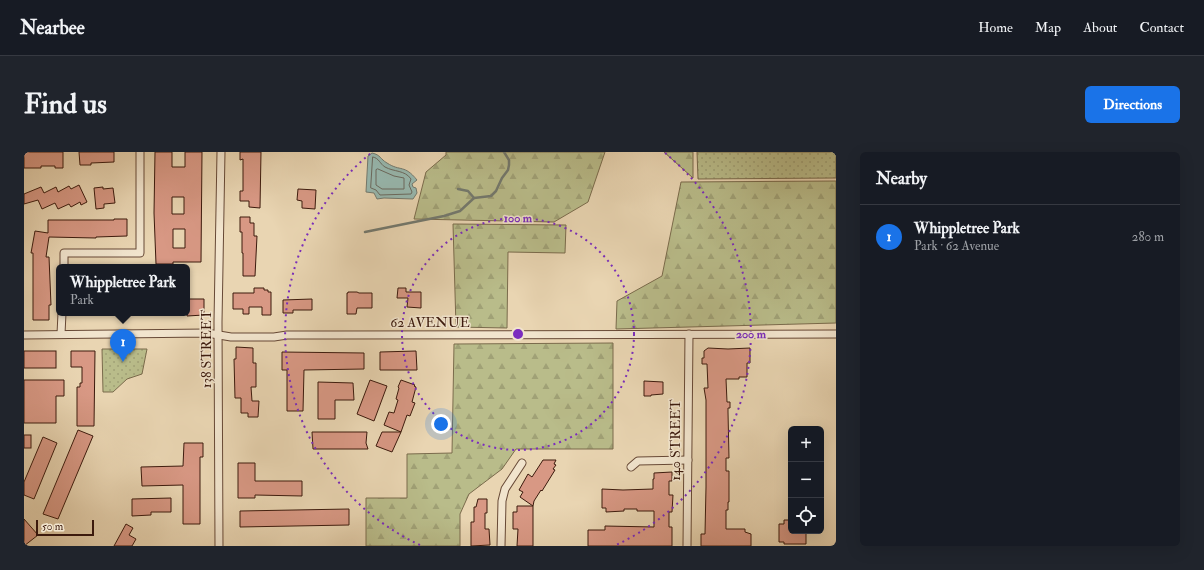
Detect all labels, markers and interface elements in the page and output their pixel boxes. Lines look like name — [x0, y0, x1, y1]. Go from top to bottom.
text: Nearbee — [20, 16, 85, 40]
text: Home — [978, 19, 1013, 36]
text: Map — [1035, 19, 1061, 36]
text: About — [1083, 19, 1117, 36]
text: Contact — [1139, 19, 1184, 36]
button: Directions — [1085, 86, 1180, 123]
text: Find us — [24, 87, 107, 122]
text: Nearby — [876, 168, 927, 189]
text: 100 m — [504, 211, 533, 226]
text: Whippletree Park — [914, 219, 1020, 238]
text: 1 — [887, 229, 891, 245]
text: 280 m — [1132, 229, 1164, 245]
text: Park · 62 Avenue — [914, 238, 999, 254]
popup — [56, 264, 190, 316]
text: Whippletree Park — [70, 273, 176, 292]
text: Park — [70, 292, 94, 308]
street label: 138 STREET — [198, 309, 215, 388]
street label: 62 AVENUE — [390, 314, 470, 331]
centre of rings — [511, 327, 525, 341]
text: 200 m — [736, 327, 767, 342]
pin: 1 — [110, 329, 136, 362]
street label: 140 STREET — [667, 399, 684, 481]
your location — [431, 414, 451, 434]
map controls — [788, 426, 824, 534]
button: + — [788, 426, 824, 462]
button: − — [788, 462, 824, 498]
button: locate — [788, 498, 824, 534]
scale bar — [36, 518, 94, 537]
text: 50 m — [42, 520, 63, 533]

